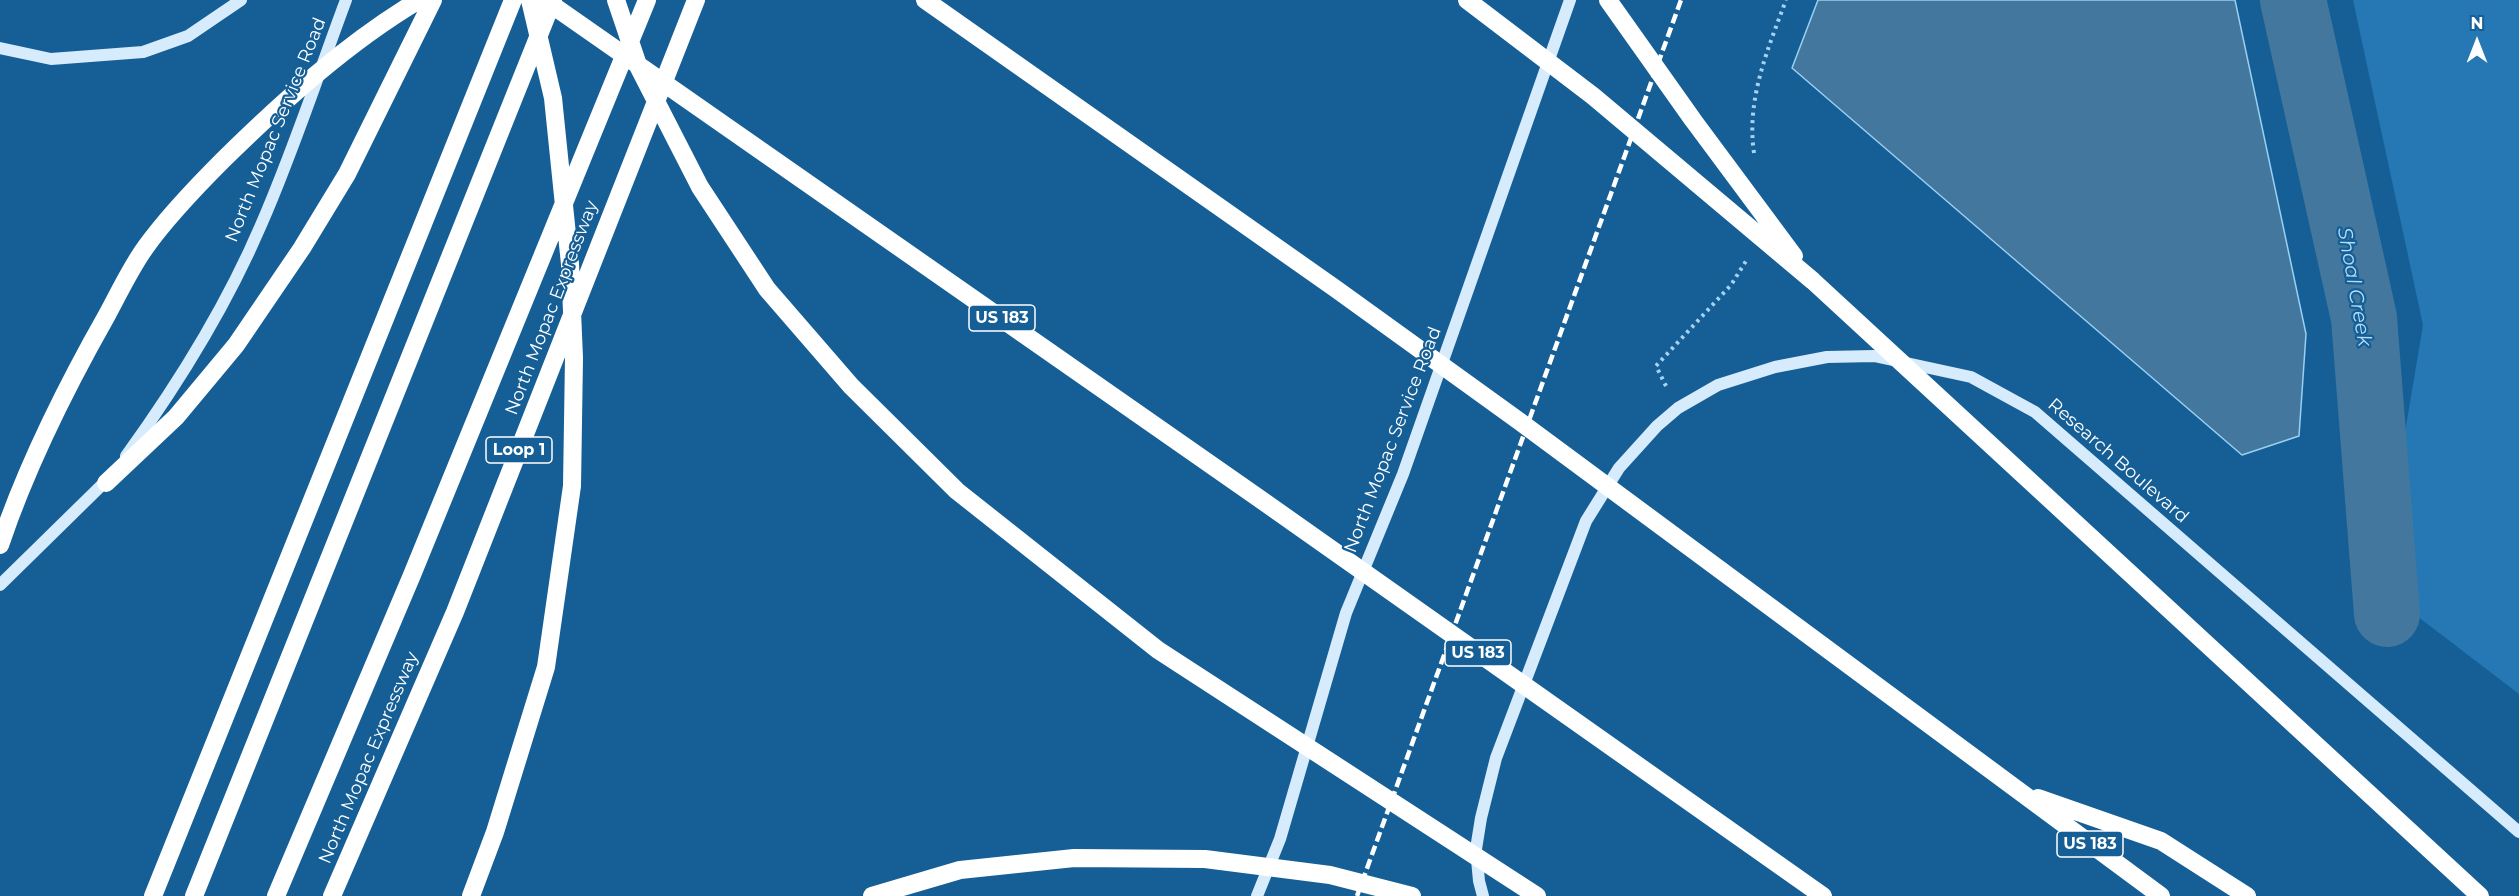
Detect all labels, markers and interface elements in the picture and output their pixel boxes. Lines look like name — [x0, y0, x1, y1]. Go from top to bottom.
north arrow — [2447, 12, 2507, 72]
text: N — [2471, 14, 2483, 33]
street label: North Mopac Service Road — [221, 15, 331, 245]
street label: North Mopac Expressway — [501, 198, 603, 418]
water label: Shoal Creek — [2332, 225, 2376, 349]
road number: US 183 — [969, 305, 1035, 331]
street label: North Mopac Service Road — [1340, 324, 1446, 556]
street label: Research Boulevard — [2043, 394, 2193, 528]
road number: Loop 1 — [486, 437, 552, 463]
road number: US 183 — [1445, 640, 1511, 666]
street label: North Mopac Expressway — [315, 649, 423, 867]
road number: US 183 — [2057, 831, 2123, 857]

